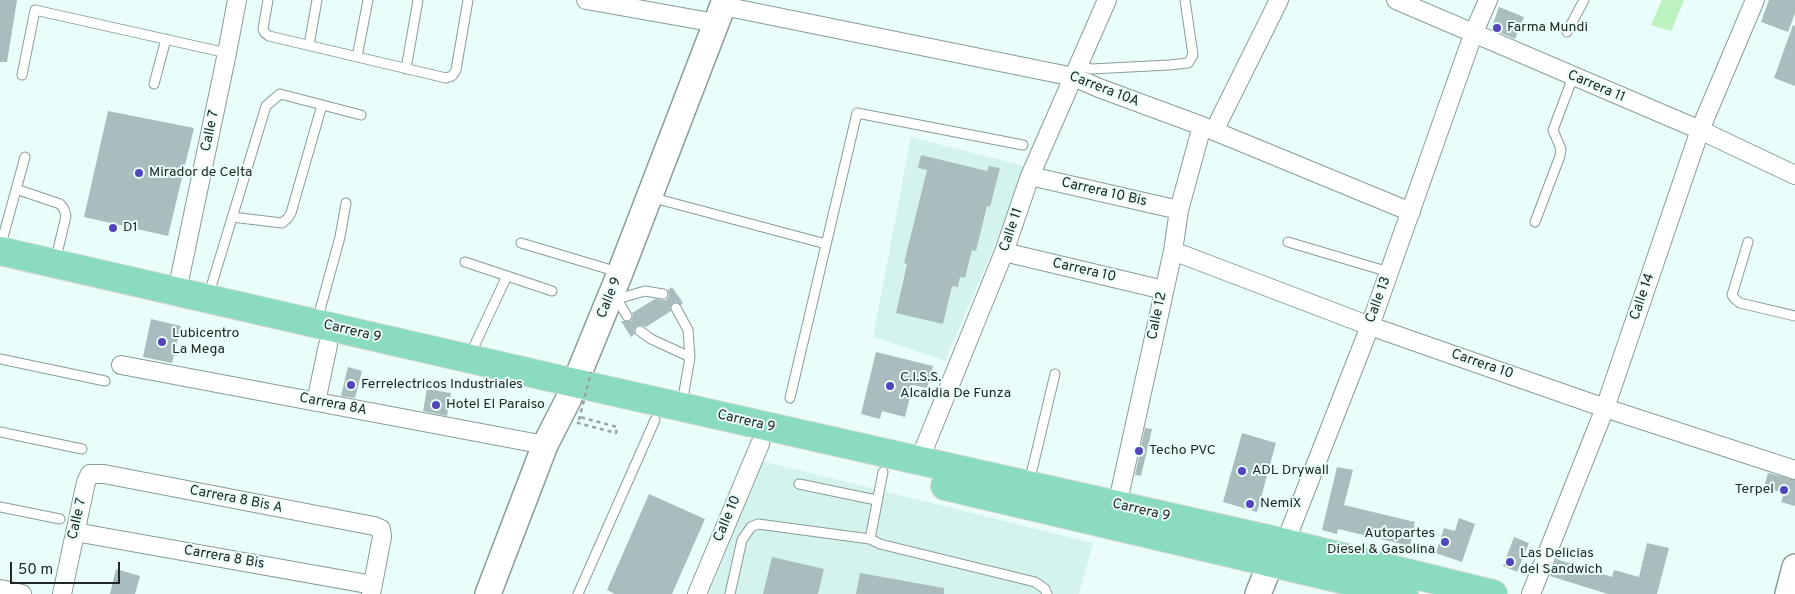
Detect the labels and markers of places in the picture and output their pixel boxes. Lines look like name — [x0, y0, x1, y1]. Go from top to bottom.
place label: Farma Mundi — [1507, 20, 1588, 36]
marker: Farma Mundi — [1491, 22, 1503, 34]
place label: Mirador de Celta — [149, 165, 252, 181]
marker: Mirador de Celta — [133, 167, 145, 179]
place label: D1 — [123, 220, 138, 236]
marker: D1 — [107, 222, 119, 234]
place label: Lubicentro La Mega — [172, 326, 239, 358]
marker: Lubicentro La Mega — [156, 336, 168, 348]
place label: C.I.S.S. Alcaldia De Funza — [900, 370, 1011, 402]
place label: Ferrelectricos Industriales — [361, 377, 523, 393]
marker: Ferrelectricos Industriales — [345, 379, 357, 391]
marker: C.I.S.S. Alcaldia De Funza — [884, 380, 896, 392]
place label: Hotel El Paraiso — [446, 397, 545, 413]
marker: Hotel El Paraiso — [430, 399, 442, 411]
place label: Techo PVC — [1149, 443, 1216, 459]
marker: Techo PVC — [1133, 445, 1145, 457]
place label: ADL Drywall — [1252, 463, 1329, 479]
marker: ADL Drywall — [1236, 465, 1248, 477]
place label: Terpel — [1735, 482, 1774, 498]
marker: Terpel — [1778, 484, 1790, 496]
place label: NemiX — [1260, 496, 1301, 512]
marker: NemiX — [1244, 498, 1256, 510]
place label: Autopartes Diesel & Gasolina — [1327, 526, 1435, 558]
marker: Autopartes Diesel & Gasolina — [1439, 536, 1451, 548]
place label: Las Delicias del Sandwich — [1520, 546, 1603, 578]
marker: Las Delicias del Sandwich — [1504, 556, 1516, 568]

